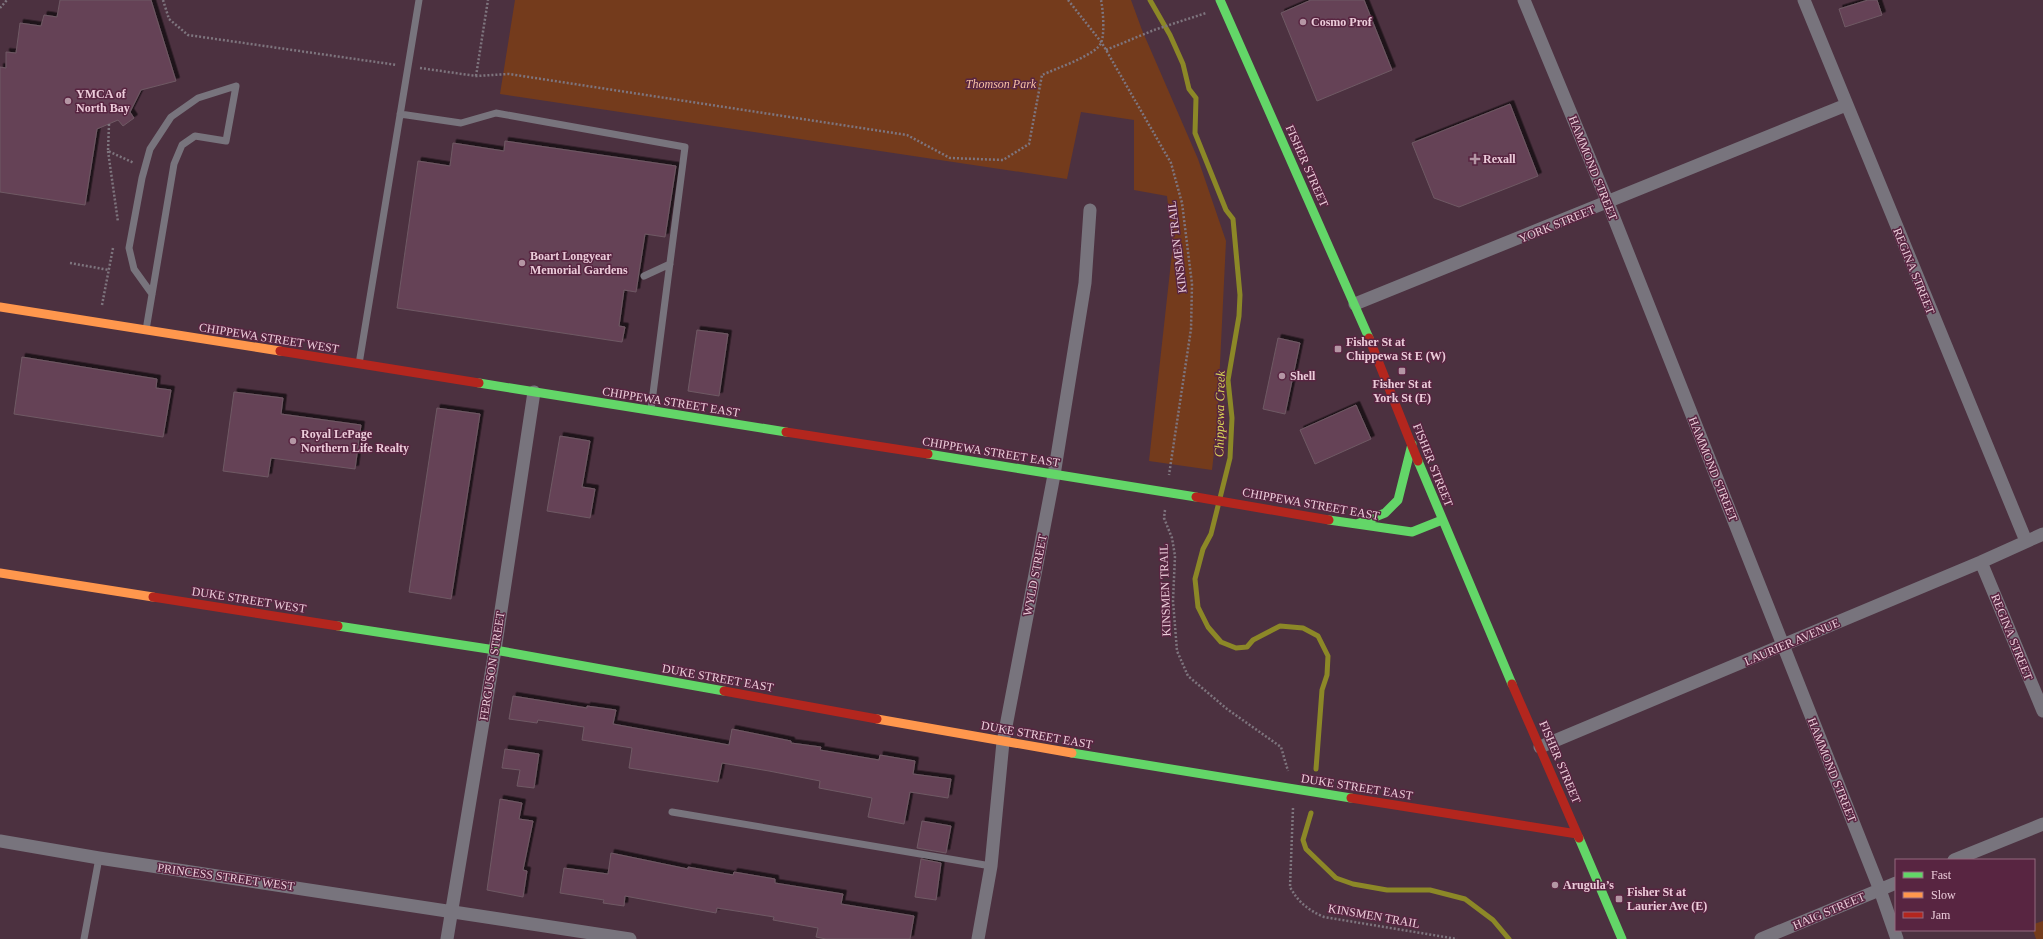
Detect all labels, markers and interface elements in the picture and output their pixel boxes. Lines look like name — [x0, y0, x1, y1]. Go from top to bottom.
place label: Cosmo Prof — [1311, 15, 1373, 29]
marker: Cosmo Prof — [1298, 17, 1308, 27]
park label: Thomson Park — [966, 77, 1037, 91]
place label: YMCA of North Bay — [76, 87, 130, 115]
marker: YMCA of North Bay — [63, 96, 73, 106]
street label: HAMMOND STREET — [1566, 114, 1621, 223]
street label: FISHER STREET — [1283, 123, 1332, 210]
place label: Rexall — [1483, 152, 1516, 166]
marker: Rexall — [1470, 154, 1480, 164]
street label: KINSMEN TRAIL — [1164, 200, 1190, 294]
street label: YORK STREET — [1517, 202, 1598, 246]
street label: REGINA STREET — [1890, 226, 1938, 317]
place label: Boart Longyear Memorial Gardens — [530, 249, 628, 277]
marker: Boart Longyear Memorial Gardens — [517, 258, 527, 268]
street label: CHIPPEWA STREET WEST — [198, 320, 341, 356]
place label: Fisher St at Chippewa St E (W) — [1346, 335, 1446, 363]
marker: Fisher St at Chippewa St E (W) — [1333, 344, 1343, 354]
marker: Fisher St at York St (E) — [1397, 366, 1407, 376]
place label: Shell — [1290, 369, 1316, 383]
water label: Chippewa Creek — [1211, 370, 1228, 457]
marker: Shell — [1277, 371, 1287, 381]
place label: Fisher St at York St (E) — [1372, 377, 1432, 405]
street label: CHIPPEWA STREET EAST — [601, 384, 741, 420]
street label: HAMMOND STREET — [1686, 415, 1741, 524]
street label: FISHER STREET — [1410, 421, 1456, 509]
place label: Royal LePage Northern Life Realty — [301, 427, 409, 455]
street label: CHIPPEWA STREET EAST — [921, 434, 1061, 470]
marker: Royal LePage Northern Life Realty — [288, 436, 298, 446]
street label: CHIPPEWA STREET EAST — [1241, 485, 1381, 523]
street label: WYLD STREET — [1020, 532, 1050, 617]
street label: KINSMEN TRAIL — [1156, 543, 1174, 637]
street label: DUKE STREET WEST — [191, 584, 308, 616]
street label: REGINA STREET — [1988, 592, 2036, 683]
street label: FERGUSON STREET — [476, 610, 508, 722]
street label: LAURIER AVENUE — [1742, 616, 1842, 668]
street label: DUKE STREET EAST — [661, 661, 776, 695]
street label: HAMMOND STREET — [1805, 716, 1860, 825]
street label: DUKE STREET EAST — [980, 718, 1095, 752]
street label: FISHER STREET — [1536, 719, 1584, 806]
street label: DUKE STREET EAST — [1300, 771, 1415, 803]
legend — [1895, 859, 2035, 931]
street label: PRINCESS STREET WEST — [157, 860, 296, 894]
text: Fast — [1931, 868, 1952, 882]
place label: Arugula’s — [1563, 878, 1614, 892]
marker: Arugula’s — [1550, 880, 1560, 890]
place label: Fisher St at Laurier Ave (E) — [1627, 885, 1707, 913]
text: Slow — [1931, 888, 1956, 902]
street label: HAIG STREET — [1791, 889, 1868, 932]
marker: Fisher St at Laurier Ave (E) — [1614, 894, 1624, 904]
street label: KINSMEN TRAIL — [1327, 901, 1421, 931]
text: Jam — [1931, 908, 1951, 922]

